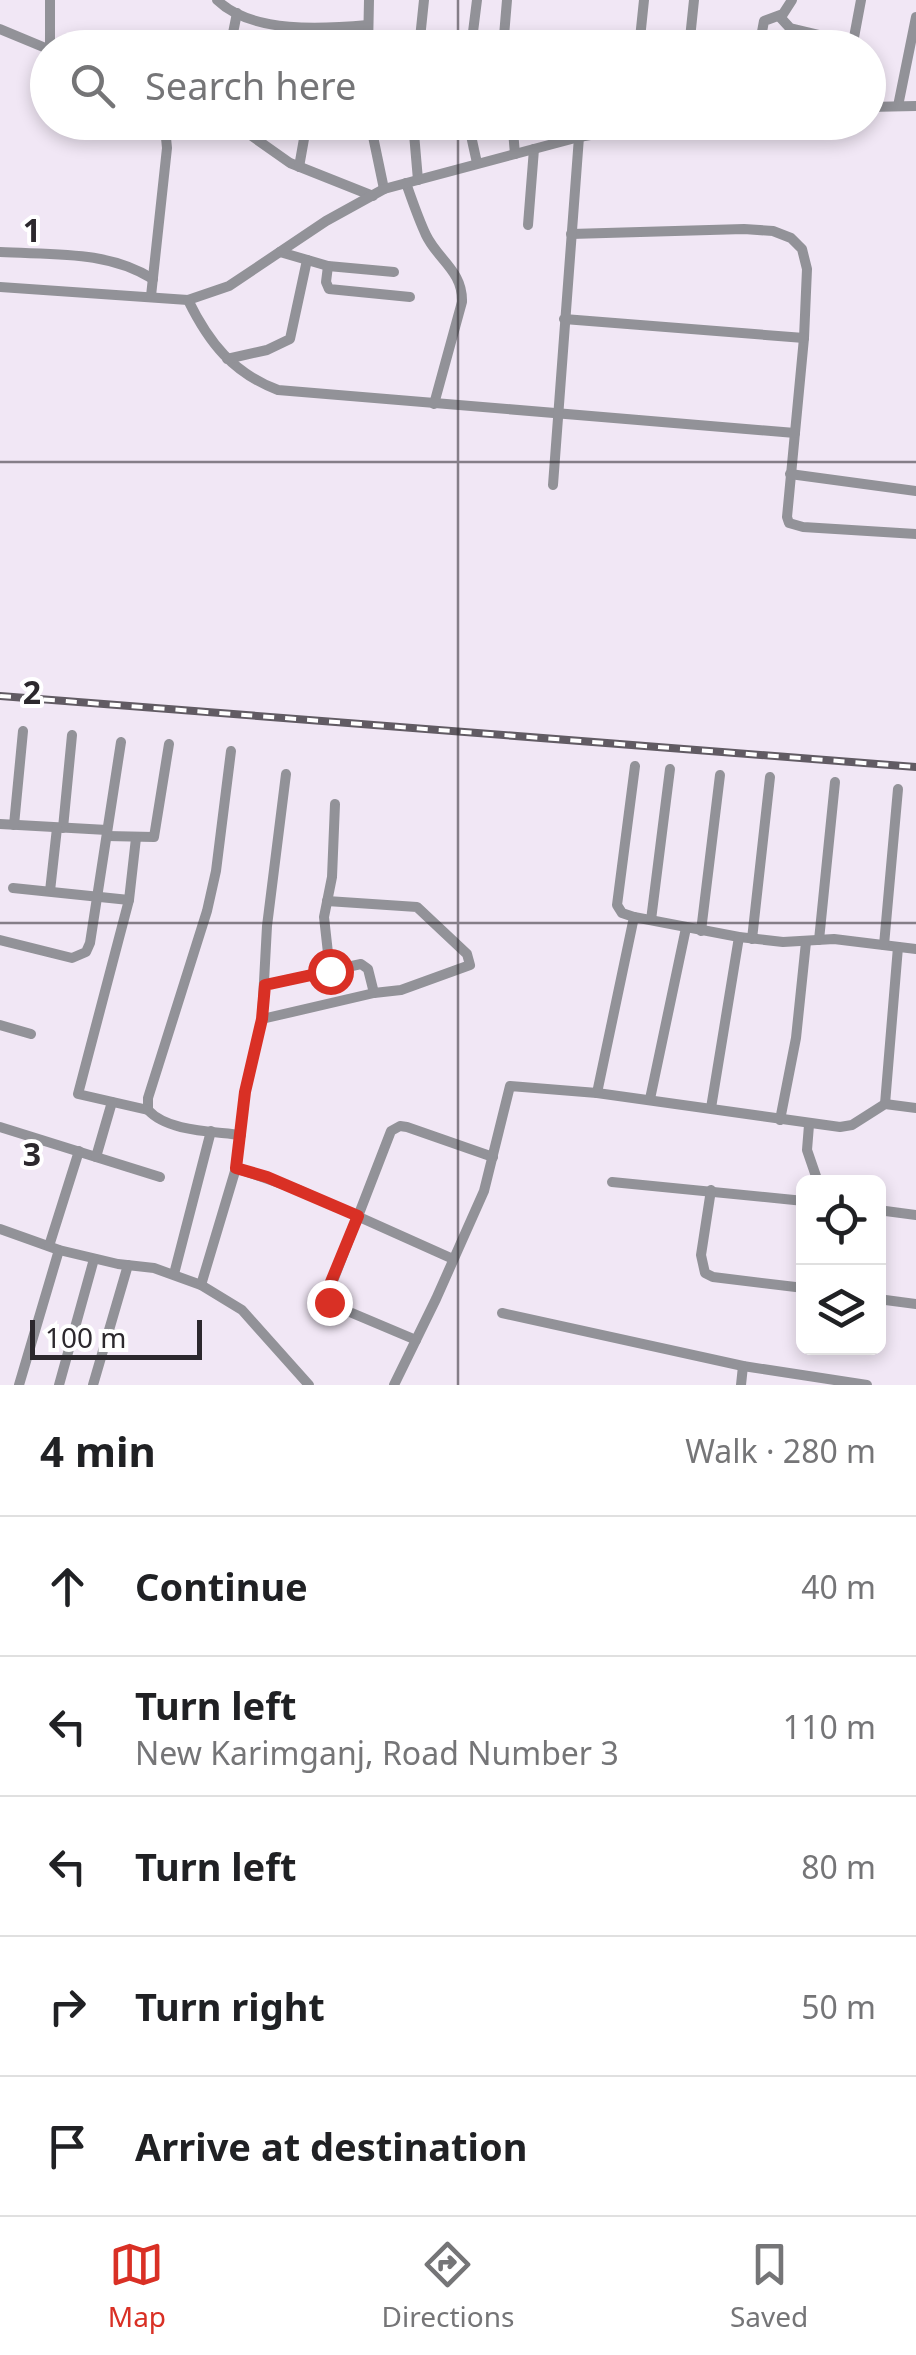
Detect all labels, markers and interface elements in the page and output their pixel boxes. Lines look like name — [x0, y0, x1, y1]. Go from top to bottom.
search box — [30, 30, 886, 140]
icon: search — [65, 58, 120, 113]
text: Search here — [145, 59, 356, 111]
text: 1 — [23, 208, 41, 251]
text: 2 — [23, 670, 41, 713]
route start — [308, 949, 354, 995]
text: 3 — [23, 1132, 41, 1175]
map controls — [796, 1175, 886, 1355]
button: locate — [796, 1175, 886, 1265]
button: layers — [796, 1265, 886, 1355]
route end — [307, 1280, 353, 1326]
scale bar — [30, 1315, 202, 1360]
text: 100 m — [45, 1318, 127, 1356]
text: 4 min — [40, 1422, 156, 1479]
text: Walk · 280 m — [685, 1429, 876, 1472]
icon: ahead — [40, 1559, 95, 1614]
text: Continue — [135, 1560, 308, 1612]
text: 40 m — [801, 1565, 876, 1608]
text: Turn left — [135, 1679, 297, 1731]
icon: left — [40, 1699, 95, 1754]
text: 110 m — [783, 1705, 876, 1748]
text: New Karimganj, Road Number 3 — [135, 1731, 619, 1774]
icon: left — [40, 1839, 95, 1894]
text: Turn left — [135, 1840, 297, 1892]
text: 80 m — [801, 1845, 876, 1888]
icon: right — [40, 1979, 95, 2034]
text: Turn right — [135, 1980, 325, 2032]
text: 50 m — [801, 1985, 876, 2028]
icon: arrive — [40, 2119, 95, 2174]
text: Arrive at destination — [135, 2120, 527, 2172]
tab: Map — [108, 2237, 166, 2335]
tab: Directions — [382, 2237, 514, 2335]
tab: Saved — [730, 2237, 808, 2335]

